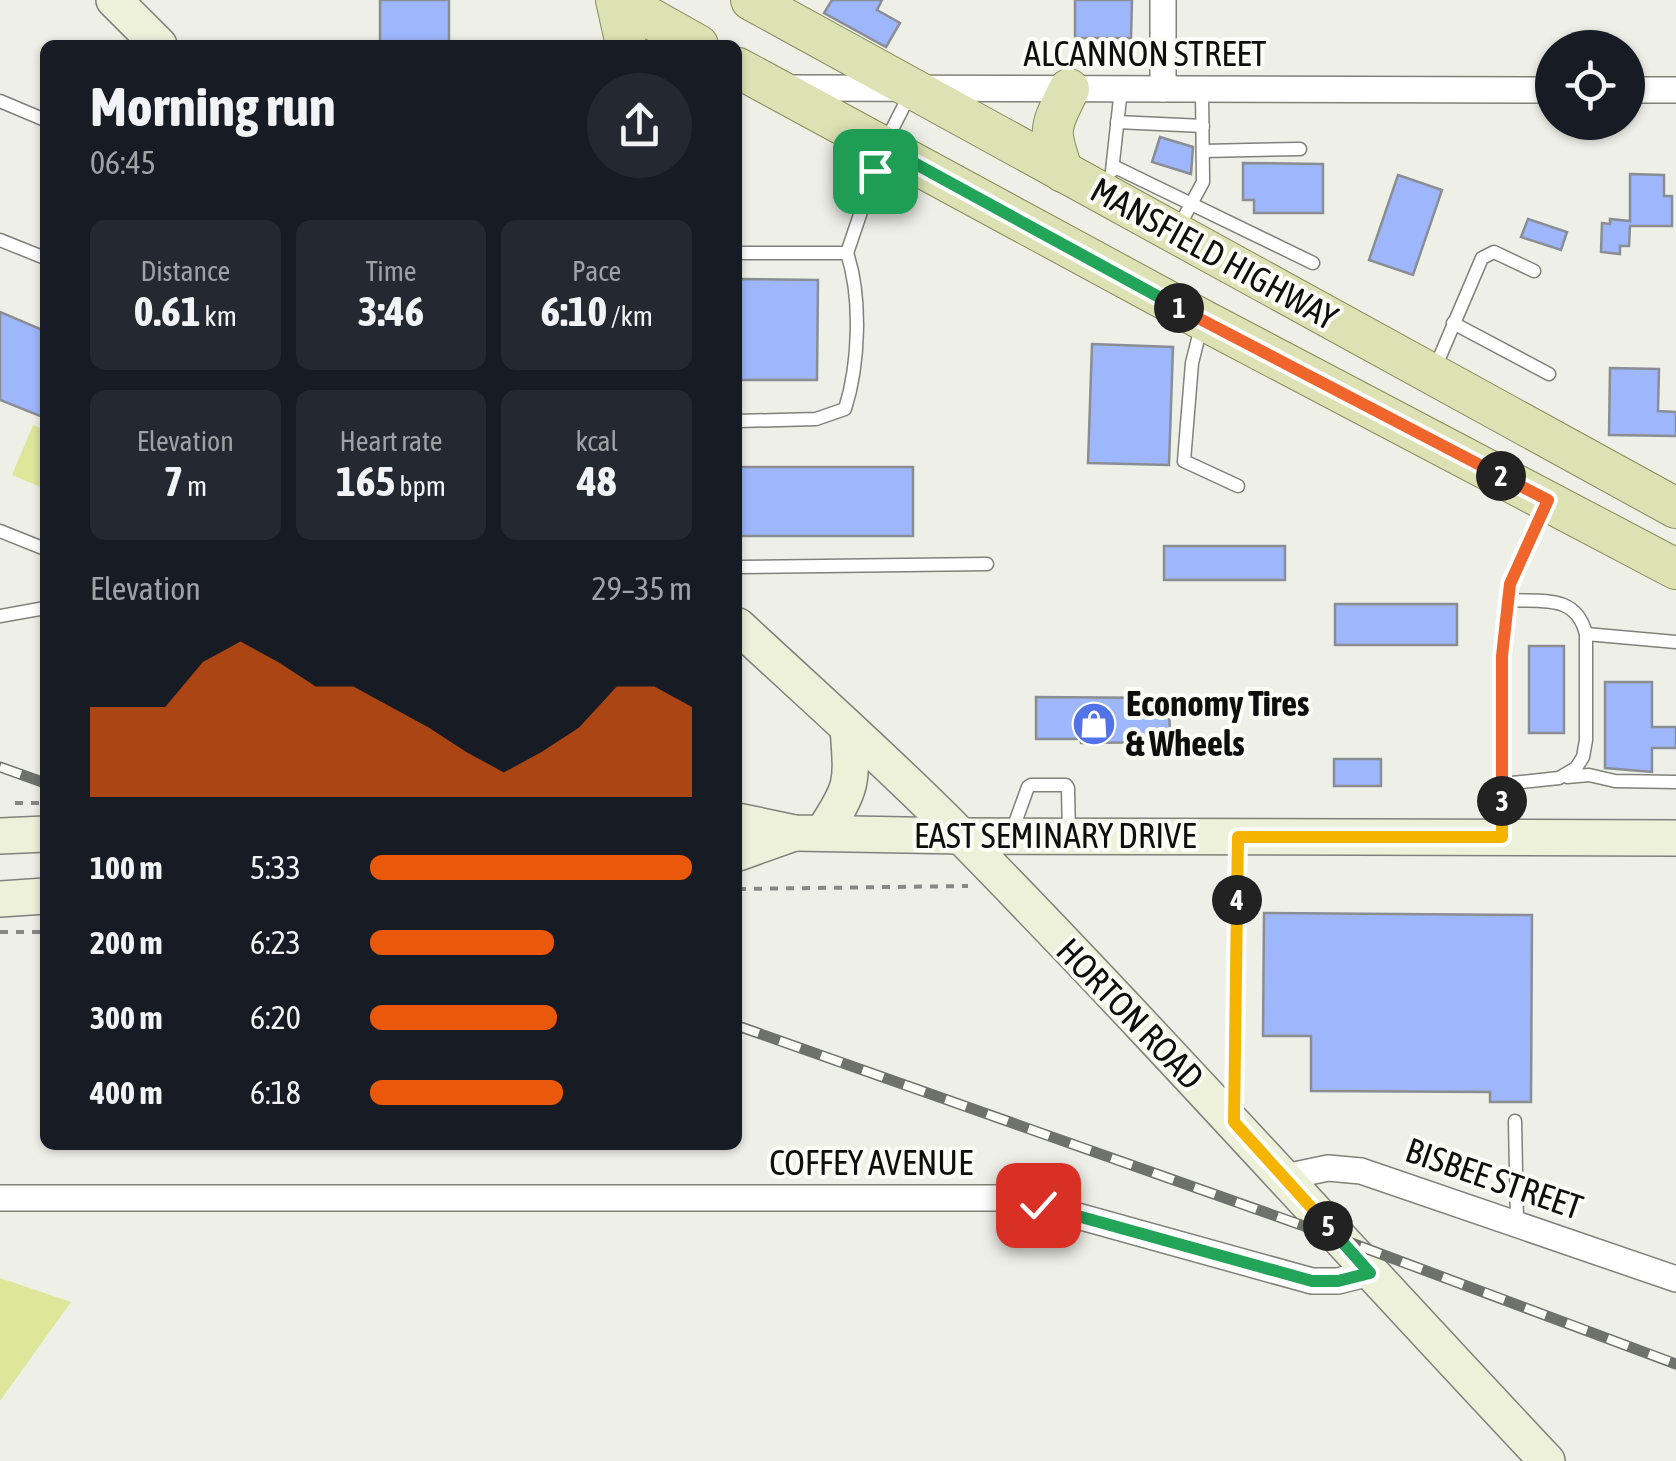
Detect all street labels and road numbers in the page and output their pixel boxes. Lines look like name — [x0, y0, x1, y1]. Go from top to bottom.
street label: ALCANNON STREET — [1024, 33, 1266, 73]
street label: MANSFIELD HIGHWAY — [1084, 169, 1345, 338]
street label: EAST SEMINARY DRIVE — [914, 815, 1196, 855]
street label: HORTON ROAD — [1049, 930, 1212, 1097]
street label: BISBEE STREET — [1401, 1129, 1588, 1227]
street label: COFFEY AVENUE — [769, 1142, 973, 1182]

